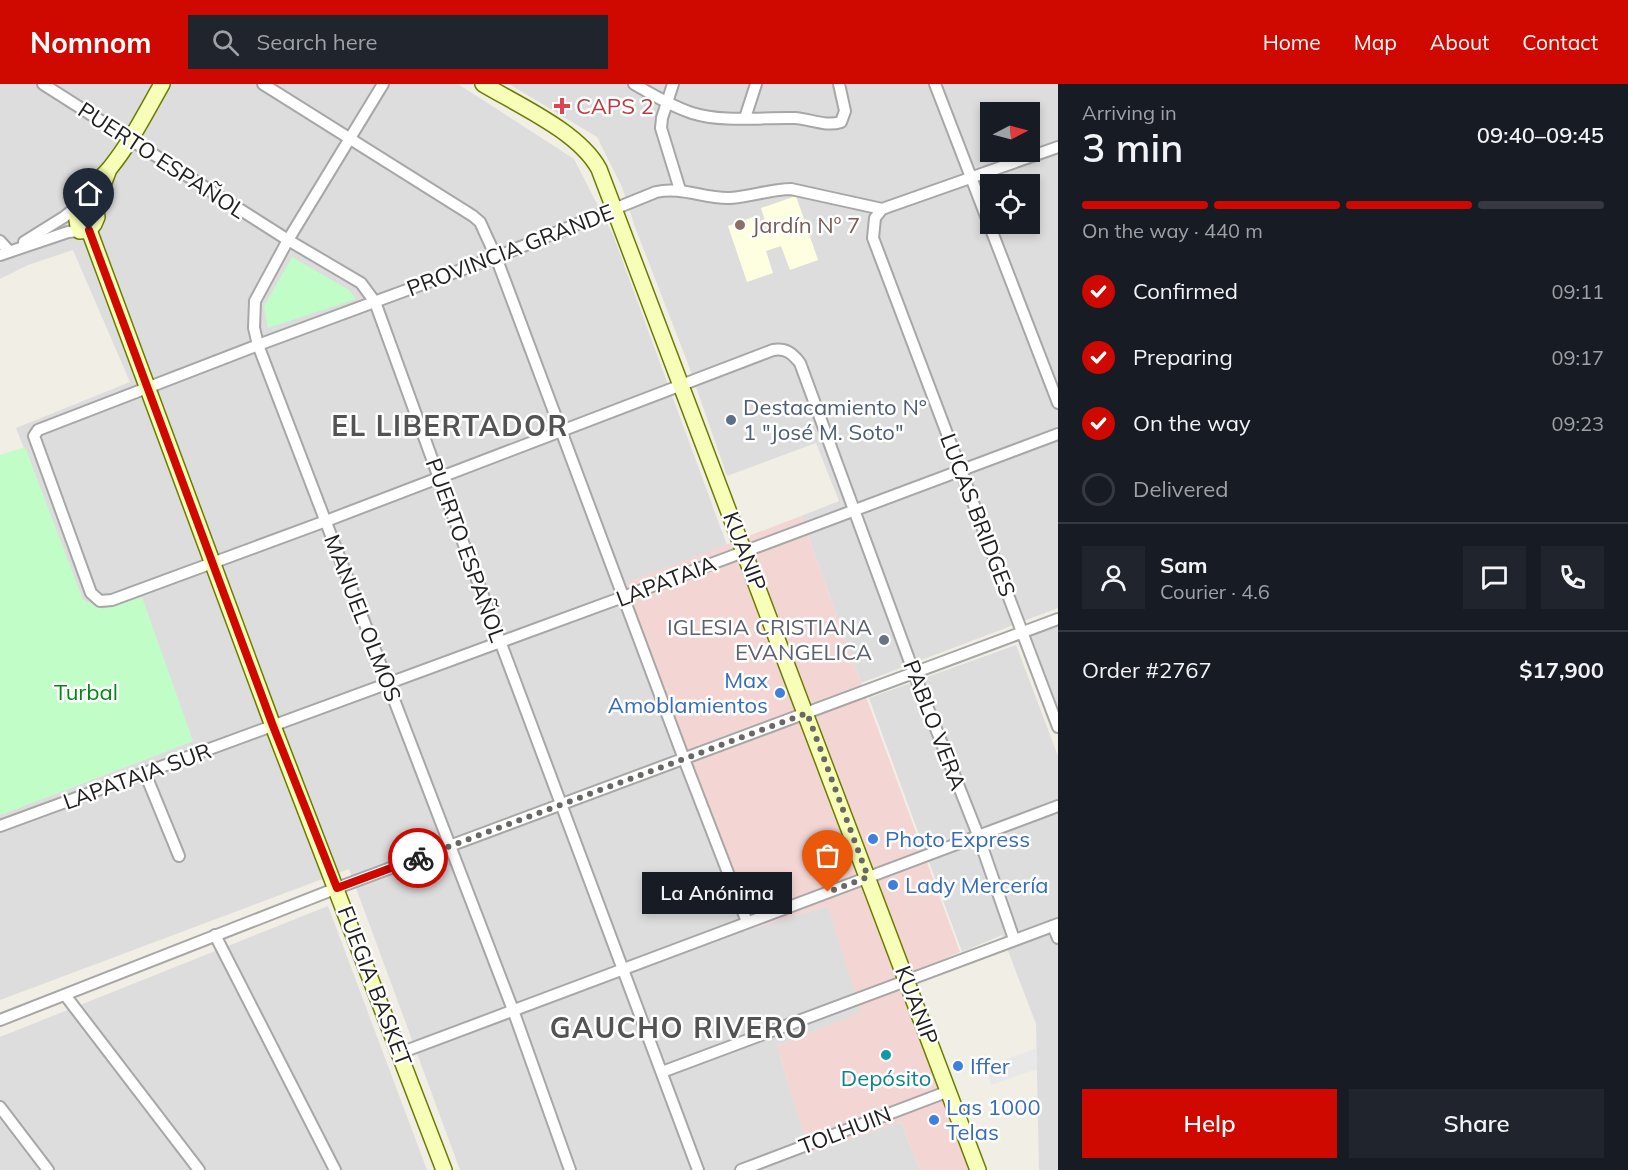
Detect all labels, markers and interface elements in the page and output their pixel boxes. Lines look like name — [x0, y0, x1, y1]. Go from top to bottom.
search box — [188, 15, 608, 69]
text: Nomnom — [30, 25, 152, 60]
icon: search — [209, 26, 242, 59]
text: Search here — [257, 28, 377, 56]
text: Home — [1263, 29, 1321, 55]
text: Map — [1354, 29, 1397, 55]
text: About — [1430, 29, 1489, 55]
text: Contact — [1522, 29, 1598, 55]
place label: CAPS 2 — [576, 92, 654, 120]
street label: PUERTO ESPAÑOL — [73, 95, 251, 225]
marker: CAPS 2 — [553, 97, 571, 115]
text: Arriving in — [1082, 100, 1177, 125]
north arrow — [980, 102, 1040, 162]
map controls — [980, 102, 1040, 234]
text: 09:40–09:45 — [1477, 121, 1604, 149]
text: 3 min — [1082, 123, 1183, 172]
pin — [63, 168, 114, 230]
button: locate — [980, 174, 1040, 234]
icon: home — [72, 177, 105, 210]
street label: PROVINCIA GRANDE — [403, 198, 617, 302]
place label: Jardín Nº 7 — [752, 211, 860, 239]
marker: Jardín Nº 7 — [733, 218, 747, 232]
text: On the way · 440 m — [1082, 218, 1263, 243]
icon: check — [1082, 275, 1115, 308]
text: Confirmed — [1133, 277, 1238, 305]
text: 09:11 — [1551, 279, 1604, 304]
icon: check — [1082, 341, 1115, 374]
text: Preparing — [1133, 343, 1233, 371]
text: 09:17 — [1551, 345, 1604, 370]
place label: Destacamiento N° 1 "José M. Soto" — [743, 393, 927, 446]
icon: check — [1082, 407, 1115, 440]
district label: EL LIBERTADOR — [331, 408, 569, 443]
text: On the way — [1133, 409, 1251, 437]
text: 09:23 — [1551, 411, 1604, 436]
marker: Destacamiento N° 1 "José M. Soto" — [724, 413, 738, 427]
street label: LUCAS BRIDGES — [934, 429, 1022, 601]
street label: PUERTO ESPAÑOL — [420, 454, 512, 646]
text: Delivered — [1133, 475, 1228, 503]
street label: KUANIP — [717, 508, 773, 594]
street label: MANUEL OLMOS — [318, 530, 408, 706]
button: person — [1082, 546, 1145, 609]
button: chat — [1463, 546, 1526, 609]
button: phone — [1541, 546, 1604, 609]
street label: LAPATAIA — [612, 549, 720, 613]
text: Sam — [1160, 551, 1208, 579]
text: Courier · 4.6 — [1160, 579, 1270, 604]
place label: IGLESIA CRISTIANA EVANGELICA — [667, 613, 872, 666]
marker: IGLESIA CRISTIANA EVANGELICA — [877, 633, 891, 647]
street label: PABLO VERA — [897, 656, 973, 794]
text: Order #2767 — [1082, 656, 1212, 684]
text: $17,900 — [1519, 656, 1604, 684]
place label: Max Amoblamientos — [608, 666, 768, 719]
park label: Turbal — [54, 678, 118, 706]
marker: Max Amoblamientos — [773, 686, 787, 700]
street label: LAPATAIA SUR — [59, 736, 215, 816]
place label: Photo Express — [885, 825, 1030, 853]
courier — [388, 828, 448, 888]
pin — [802, 830, 853, 892]
marker: Photo Express — [866, 832, 880, 846]
icon: bag — [811, 839, 844, 872]
icon: bike — [402, 842, 435, 875]
callout: La Anónima — [642, 871, 792, 913]
place label: Lady Mercería — [905, 871, 1049, 899]
marker: Lady Mercería — [886, 878, 900, 892]
text: La Anónima — [660, 880, 774, 905]
street label: FUEGIA BASKET — [332, 902, 418, 1070]
street label: KUANIP — [889, 962, 945, 1048]
district label: GAUCHO RIVERO — [550, 1010, 808, 1045]
marker: Depósito — [879, 1048, 893, 1062]
place label: Iffer — [970, 1052, 1010, 1080]
marker: Iffer — [951, 1059, 965, 1073]
place label: Depósito — [841, 1064, 931, 1092]
button: Help — [1082, 1089, 1337, 1158]
button: Share — [1349, 1089, 1604, 1158]
place label: Las 1000 Telas — [946, 1093, 1041, 1146]
street label: TOLHUIN — [795, 1100, 895, 1160]
marker: Las 1000 Telas — [927, 1113, 941, 1127]

